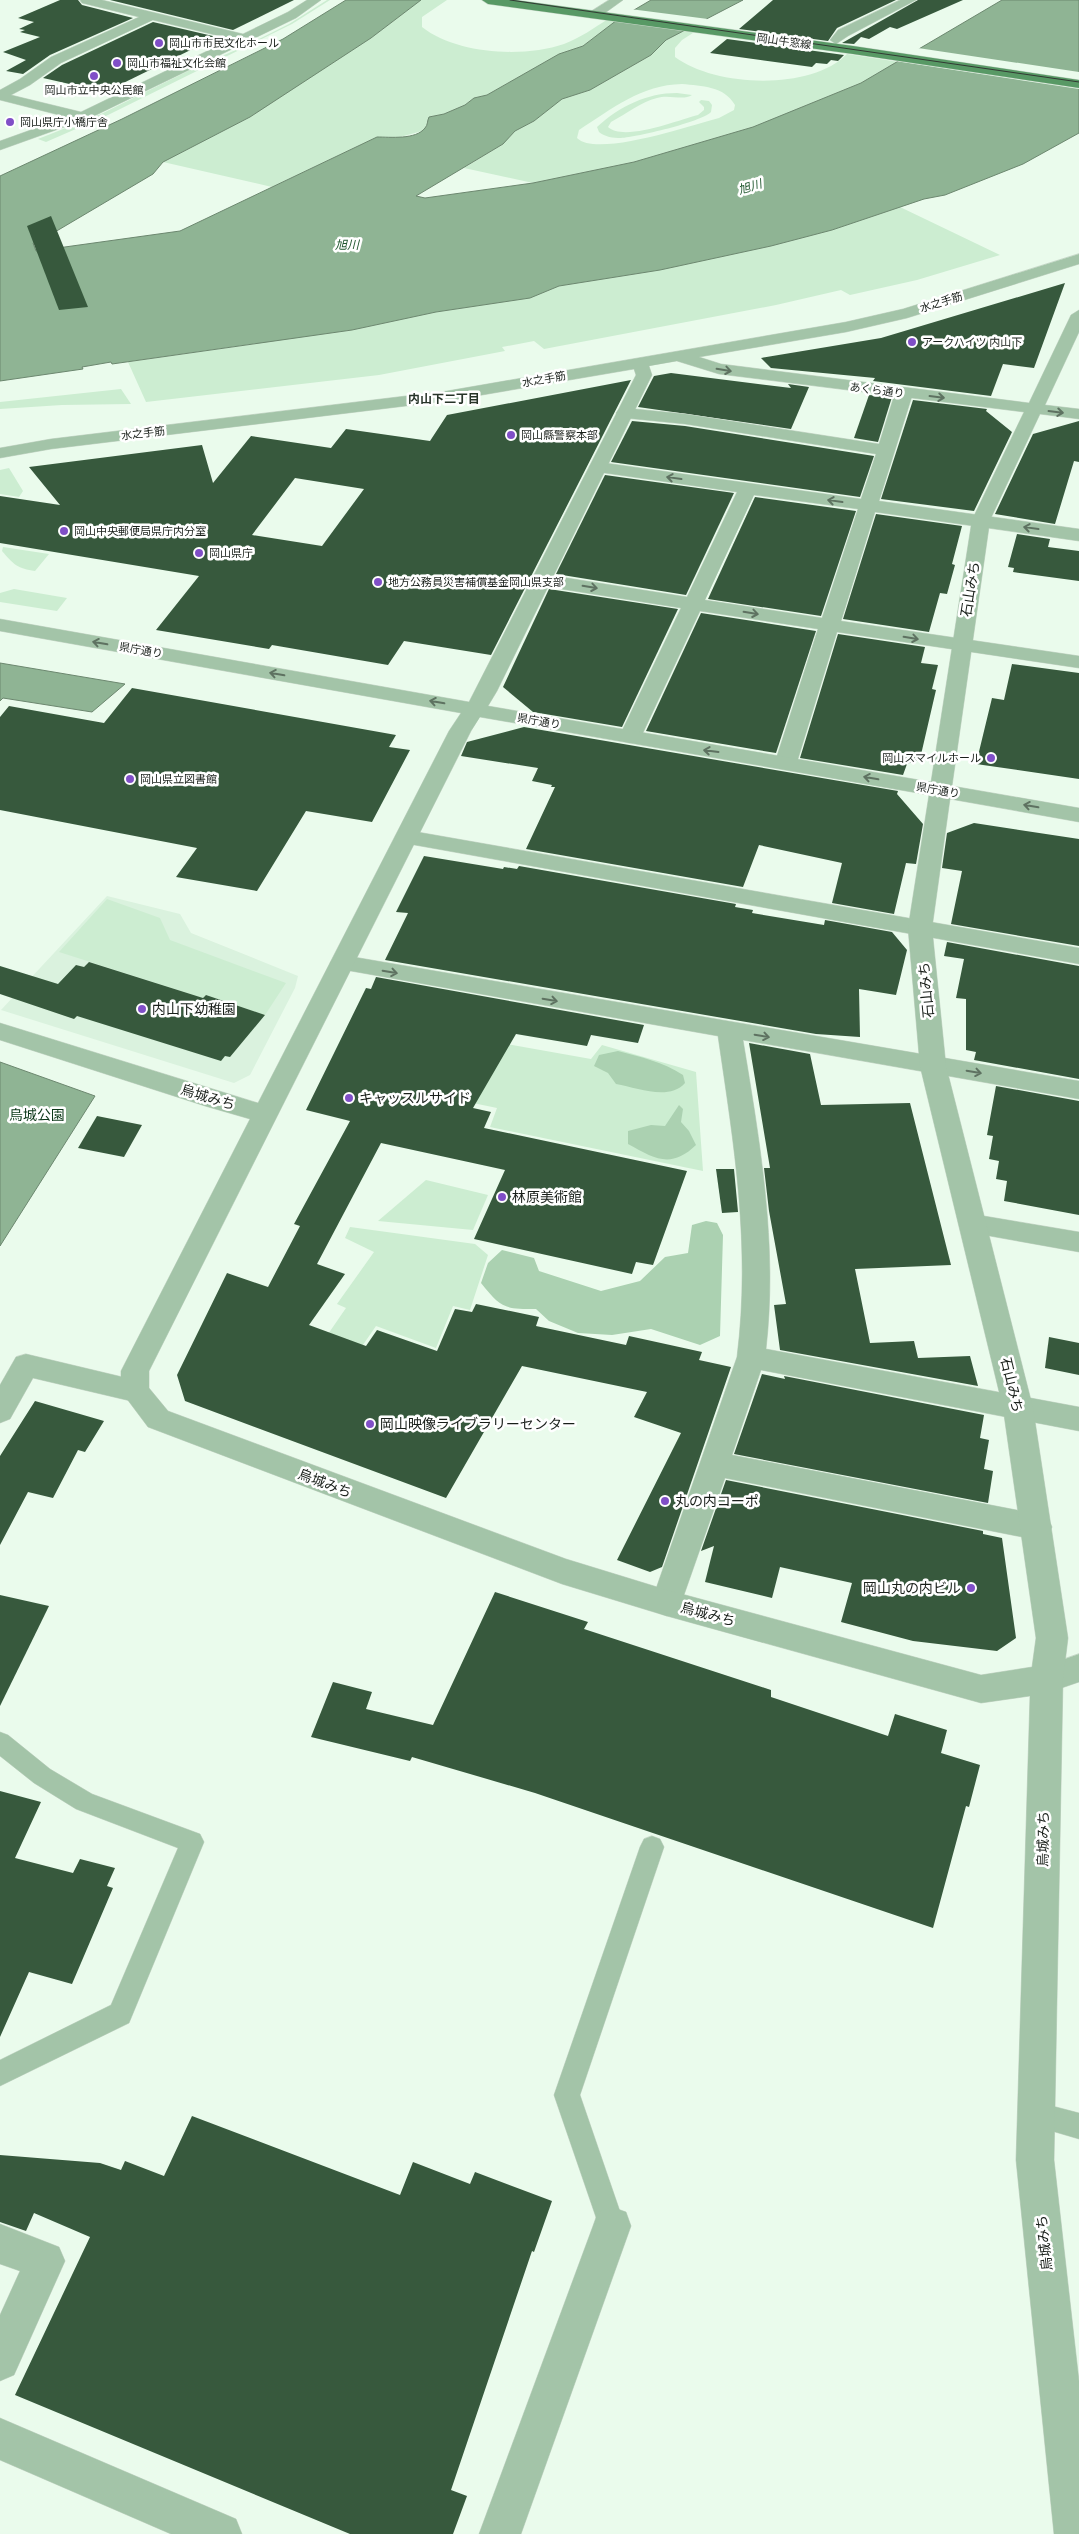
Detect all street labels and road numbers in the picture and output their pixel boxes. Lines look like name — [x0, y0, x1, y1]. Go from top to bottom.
street label: 岡山牛窓線 — [756, 31, 812, 52]
street label: 水之手筋 — [918, 290, 964, 315]
street label: 水之手筋 — [521, 369, 567, 390]
street label: あくら通り — [849, 381, 905, 400]
street label: 水之手筋 — [120, 424, 166, 443]
street label: 石山みち — [958, 560, 982, 618]
street label: 県庁通り — [118, 640, 164, 661]
street label: 県庁通り — [516, 711, 562, 732]
street label: 県庁通り — [915, 780, 961, 801]
street label: 石山みち — [916, 961, 936, 1019]
street label: 烏城みち — [179, 1081, 237, 1113]
street label: 石山みち — [998, 1356, 1026, 1414]
street label: 烏城みち — [296, 1465, 354, 1501]
street label: 烏城みち — [679, 1599, 737, 1629]
street label: 烏城みち — [1035, 1811, 1051, 1867]
street label: 烏城みち — [1033, 2214, 1055, 2272]

